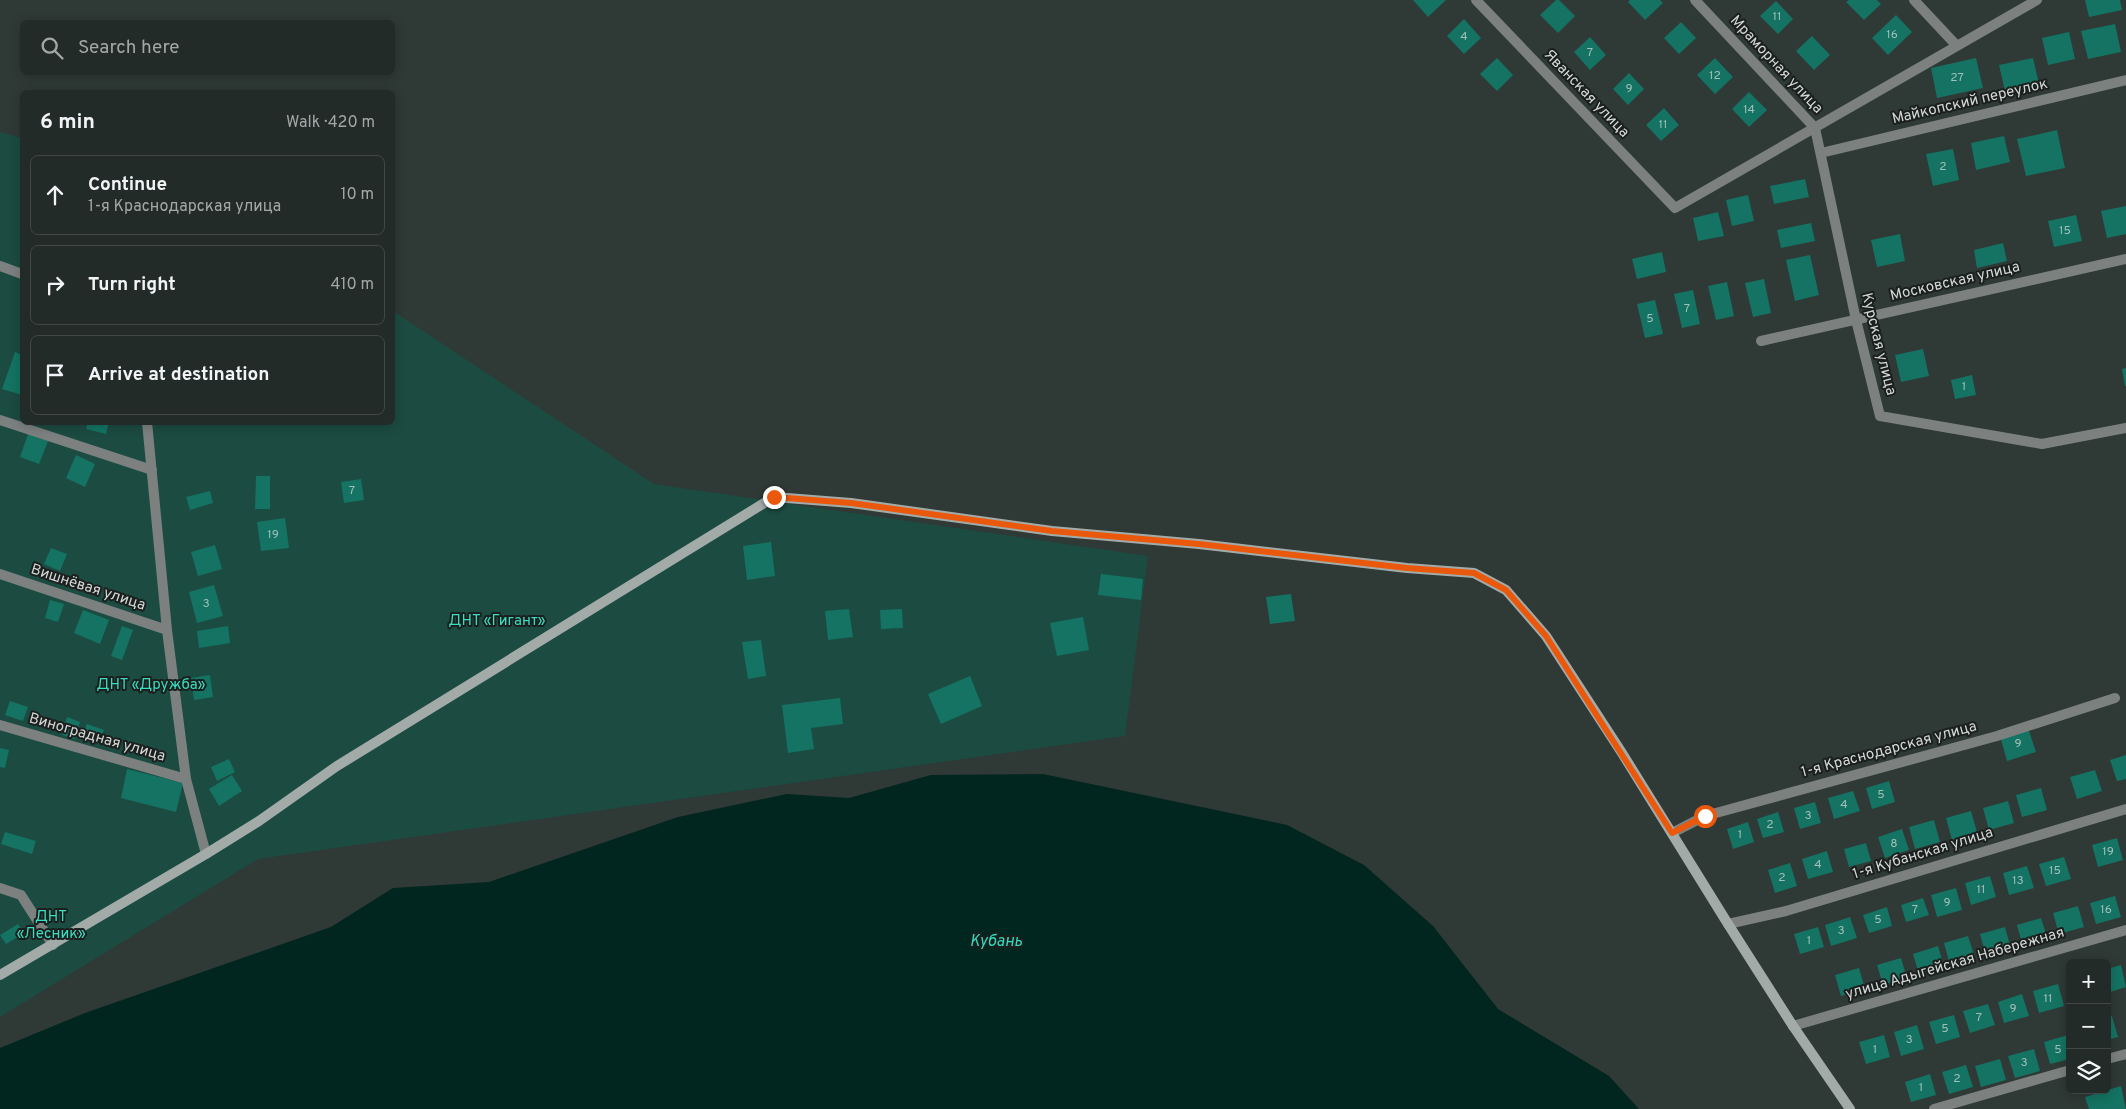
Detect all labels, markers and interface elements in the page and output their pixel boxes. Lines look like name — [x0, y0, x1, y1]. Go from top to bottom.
house number: 11 — [1773, 9, 1781, 25]
street label: Мраморная улица — [1725, 12, 1827, 118]
search box — [20, 20, 395, 75]
house number: 16 — [1886, 27, 1898, 43]
house number: 4 — [1460, 29, 1468, 45]
icon: search — [38, 34, 66, 62]
text: Search here — [78, 36, 180, 60]
house number: 7 — [1587, 45, 1593, 61]
street label: Яванская улица — [1539, 46, 1633, 142]
house number: 12 — [1709, 68, 1721, 84]
house number: 27 — [1950, 70, 1964, 86]
street label: Майкопский переулок — [1890, 75, 2050, 129]
house number: 9 — [1625, 81, 1633, 97]
house number: 14 — [1743, 102, 1755, 118]
text: 6 min — [40, 109, 95, 136]
text: Walk · 420 m — [286, 113, 375, 133]
house number: 11 — [1659, 117, 1667, 133]
house number: 2 — [1939, 159, 1947, 175]
text: Continue — [88, 173, 167, 197]
icon: ahead — [41, 181, 69, 209]
text: 10 m — [340, 185, 374, 205]
text: 1-я Краснодарская улица — [88, 197, 281, 217]
house number: 15 — [2059, 223, 2071, 239]
street label: Московская улица — [1888, 258, 2022, 306]
icon: right — [41, 271, 69, 299]
text: Turn right — [88, 273, 176, 297]
text: 410 m — [331, 275, 374, 295]
street label: Курская улица — [1856, 291, 1900, 397]
house number: 7 — [1684, 301, 1690, 317]
house number: 5 — [1646, 311, 1654, 327]
icon: arrive — [41, 361, 69, 389]
text: Arrive at destination — [88, 363, 269, 387]
house number: 1 — [1962, 379, 1966, 395]
house number: 7 — [349, 483, 355, 499]
route end — [763, 486, 786, 509]
house number: 19 — [267, 527, 279, 543]
street label: Вишнёвая улица — [28, 560, 148, 616]
house number: 3 — [202, 596, 210, 612]
park label: ДНТ «Гигант» — [449, 612, 546, 631]
park label: ДНТ «Дружба» — [97, 676, 206, 695]
street label: Виноградная улица — [27, 709, 167, 767]
street label: 1-я Краснодарская улица — [1799, 717, 1979, 783]
house number: 9 — [2014, 736, 2022, 752]
house number: 5 — [1877, 787, 1885, 803]
house number: 4 — [1840, 797, 1848, 813]
route start — [1694, 805, 1717, 828]
house number: 3 — [1804, 808, 1812, 824]
house number: 2 — [1766, 817, 1774, 833]
street label: 1-я Кубанская улица — [1850, 824, 1996, 884]
house number: 1 — [1738, 827, 1742, 843]
house number: 8 — [1890, 836, 1898, 852]
house number: 19 — [2102, 844, 2114, 860]
house number: 4 — [1814, 857, 1822, 873]
house number: 15 — [2049, 863, 2061, 879]
house number: 2 — [1778, 870, 1786, 886]
house number: 13 — [2012, 873, 2024, 889]
house number: 11 — [1977, 882, 1985, 898]
house number: 9 — [1943, 895, 1951, 911]
house number: 7 — [1912, 902, 1918, 918]
house number: 16 — [2100, 902, 2112, 918]
park label: ДНТ «Лесник» — [16, 908, 86, 944]
house number: 5 — [1874, 912, 1882, 928]
house number: 3 — [1837, 923, 1845, 939]
street label: улица Адыгейская Набережная — [1843, 924, 2067, 1004]
water label: Кубань — [970, 932, 1022, 952]
house number: 1 — [1807, 933, 1811, 949]
map controls — [2066, 959, 2111, 1094]
button: + — [2066, 959, 2111, 1004]
house number: 11 — [2044, 991, 2052, 1007]
house number: 9 — [2009, 1001, 2017, 1017]
button: − — [2066, 1004, 2111, 1049]
house number: 7 — [1976, 1010, 1982, 1026]
house number: 5 — [1941, 1021, 1949, 1037]
house number: 3 — [1905, 1032, 1913, 1048]
house number: 1 — [1873, 1042, 1877, 1058]
house number: 5 — [2054, 1042, 2062, 1058]
button: layers — [2066, 1049, 2111, 1094]
house number: 3 — [2020, 1055, 2028, 1071]
house number: 2 — [1953, 1071, 1961, 1087]
house number: 1 — [1919, 1080, 1923, 1096]

